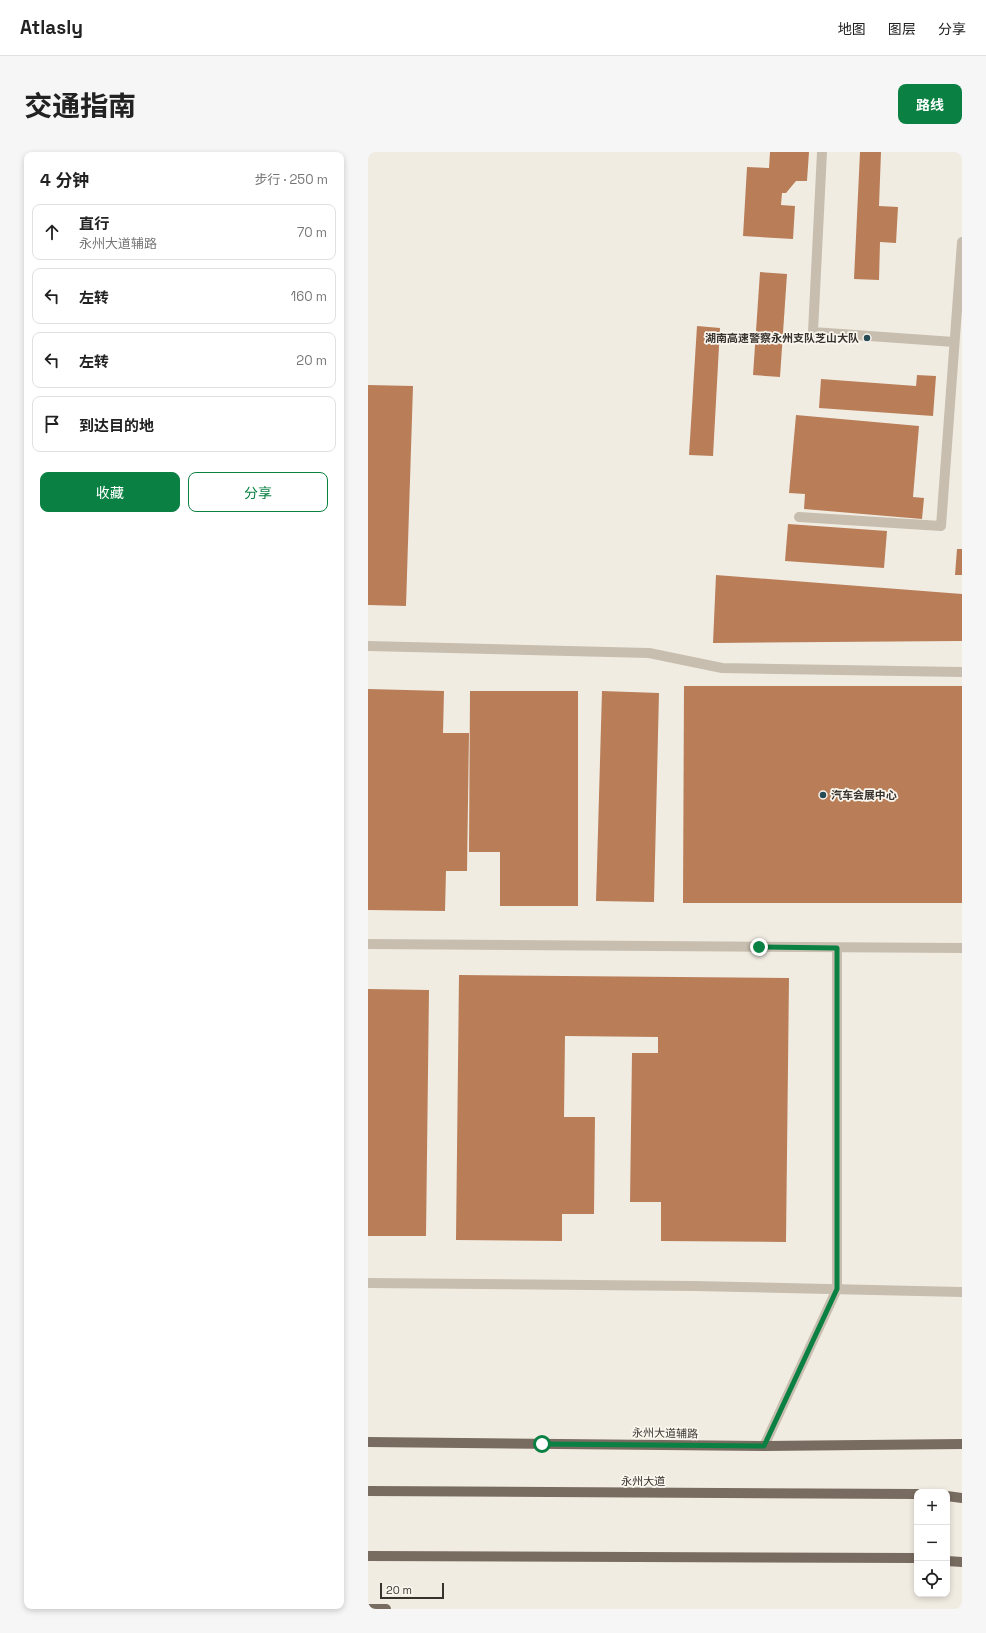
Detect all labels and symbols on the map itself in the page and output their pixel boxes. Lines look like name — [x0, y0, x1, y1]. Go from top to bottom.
place label: 湖南高速警察永州支队芝山大队 — [705, 331, 859, 345]
marker: 湖南高速警察永州支队芝山大队 — [862, 333, 872, 343]
place label: 汽车会展中心 — [831, 788, 897, 802]
marker: 汽车会展中心 — [818, 790, 828, 800]
route end — [750, 938, 768, 956]
street label: 永州大道辅路 — [632, 1425, 698, 1441]
route start — [533, 1435, 551, 1453]
street label: 永州大道 — [621, 1474, 665, 1488]
scale bar — [380, 1581, 444, 1600]

